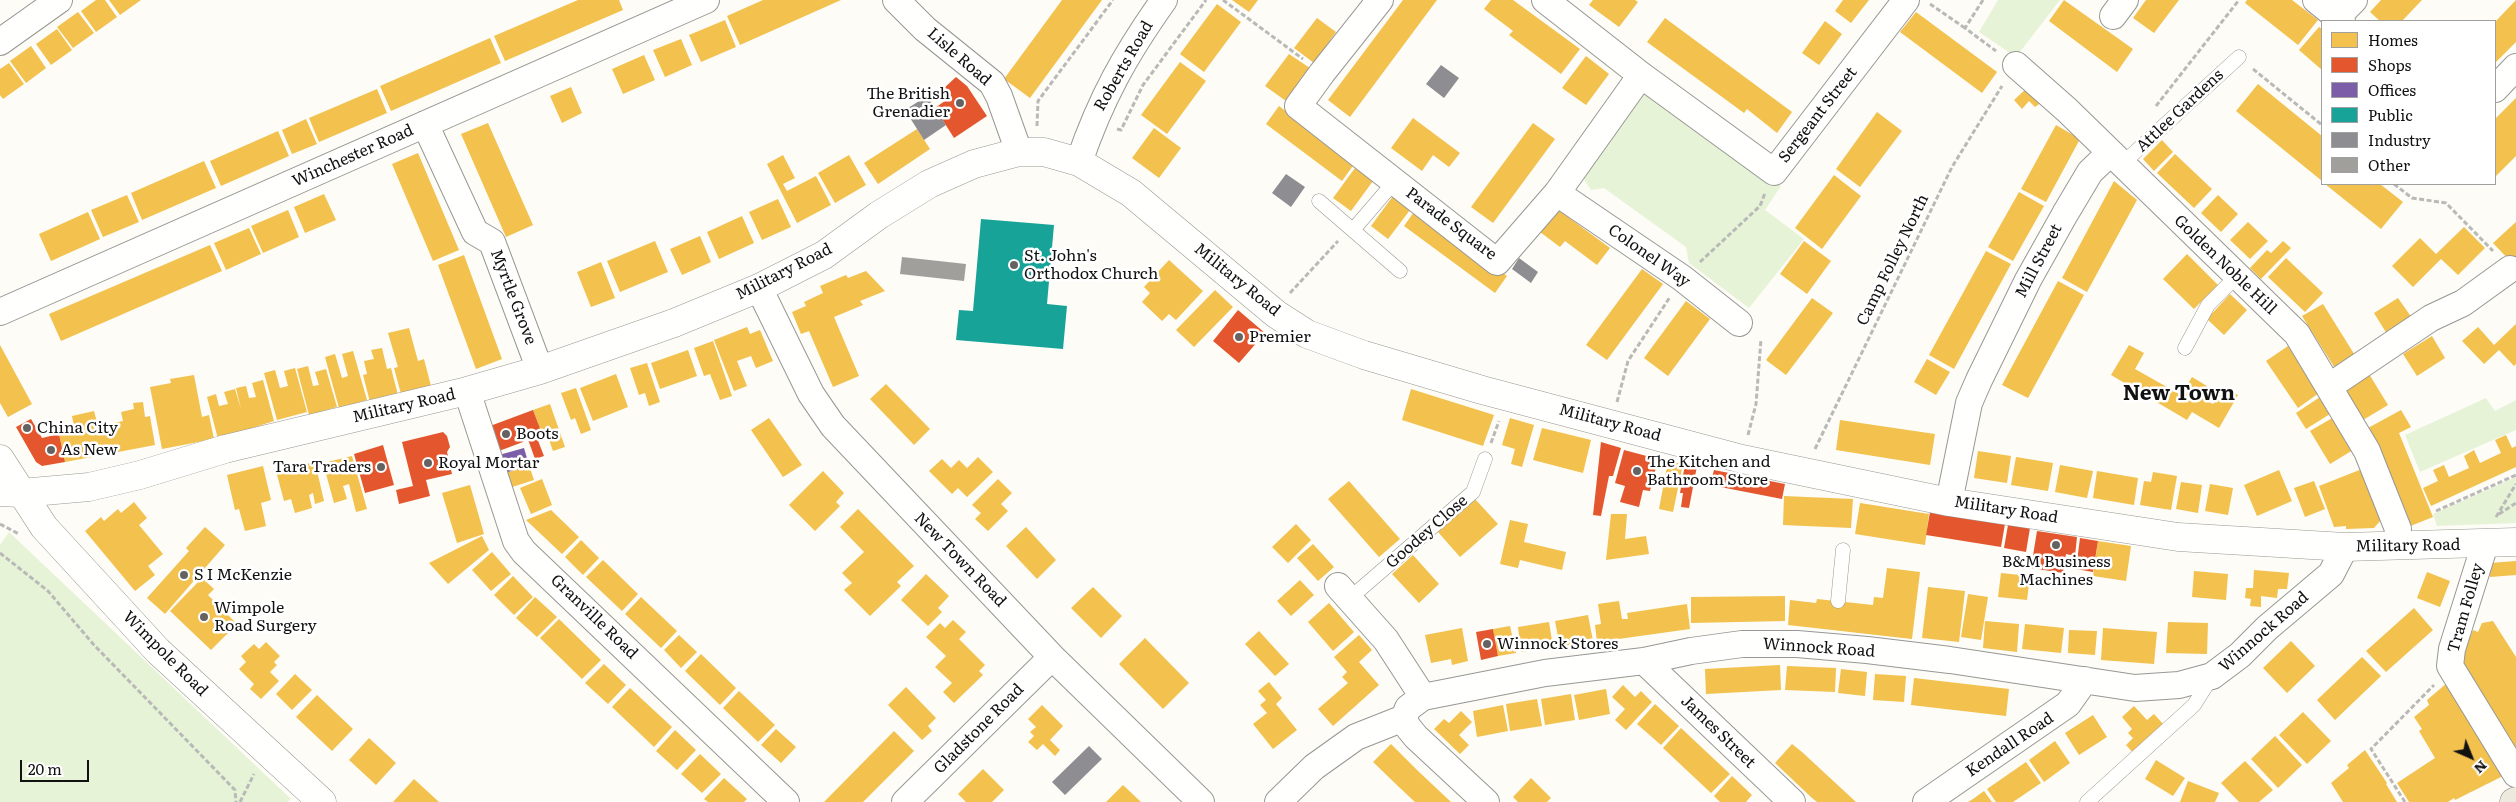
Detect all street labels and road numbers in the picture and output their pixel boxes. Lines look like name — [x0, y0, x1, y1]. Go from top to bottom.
street label: Roberts Road — [1090, 18, 1158, 114]
street label: Lisle Road — [923, 24, 995, 90]
street label: Sergeant Street — [1775, 63, 1861, 167]
street label: Attlee Gardens — [2132, 66, 2228, 156]
street label: Winchester Road — [289, 121, 417, 191]
street label: Parade Square — [1402, 184, 1500, 264]
street label: Camp Folley North — [1853, 191, 1933, 329]
street label: Golden Noble Hill — [2170, 211, 2280, 319]
street label: Colonel Way — [1604, 221, 1694, 291]
street label: Mill Street — [2012, 221, 2066, 301]
street label: Military Road — [1190, 239, 1284, 321]
street label: Military Road — [733, 240, 835, 304]
street label: Myrtle Grove — [486, 247, 540, 347]
street label: Military Road — [351, 385, 457, 427]
street label: Military Road — [1557, 400, 1663, 446]
street label: Goodey Close — [1382, 491, 1472, 573]
street label: Military Road — [1953, 492, 2059, 528]
street label: New Town Road — [910, 509, 1010, 611]
street label: Military Road — [2355, 535, 2461, 557]
street label: Tram Folley — [2444, 561, 2488, 655]
street label: Granville Road — [546, 571, 642, 663]
street label: Winnock Road — [2215, 588, 2313, 676]
street label: Wimpole Road — [118, 607, 212, 701]
street label: Winnock Road — [1762, 635, 1876, 661]
street label: Gladstone Road — [930, 680, 1028, 778]
street label: James Street — [1677, 692, 1759, 772]
street label: Kendall Road — [1963, 709, 2057, 781]

